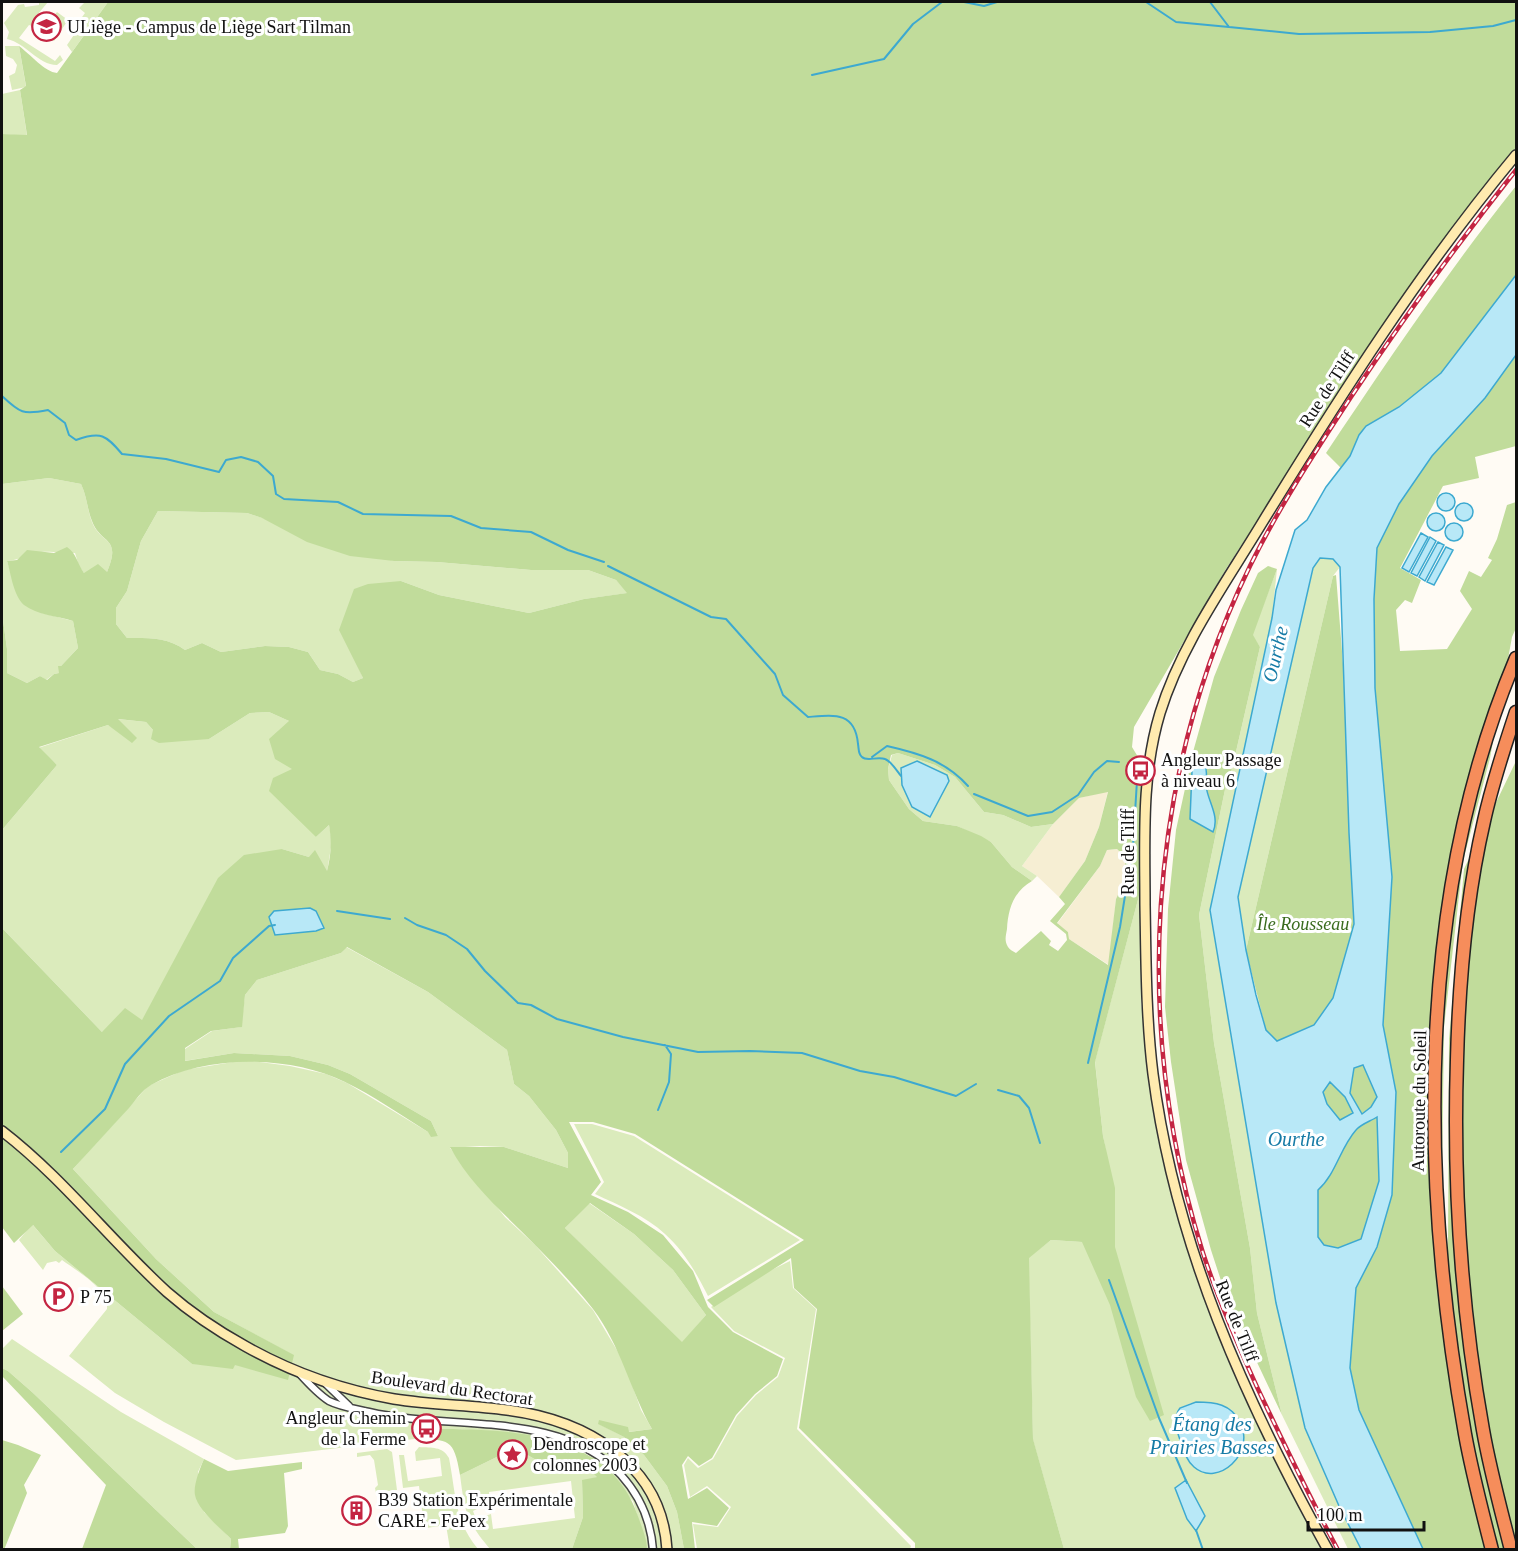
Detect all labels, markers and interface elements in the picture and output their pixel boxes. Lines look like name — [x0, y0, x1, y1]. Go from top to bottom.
school or university icon: ULiège - Campus de Liège Sart Tilman — [30, 11, 62, 43]
place label: ULiège - Campus de Liège Sart Tilman — [67, 17, 351, 37]
street label: Rue de Tilff — [1295, 347, 1359, 431]
water label: Ourthe — [1258, 624, 1292, 684]
place label: Angleur Passage à niveau 6 — [1161, 750, 1281, 791]
bus stop icon: Angleur Passage à niveau 6 — [1124, 754, 1156, 786]
street label: Rue de Tilff — [1118, 809, 1138, 895]
park label: Île Rousseau — [1256, 913, 1349, 934]
street label: Autoroute du Soleil — [1408, 1030, 1430, 1172]
water label: Ourthe — [1268, 1128, 1324, 1150]
street label: Rue de Tilff — [1211, 1277, 1263, 1365]
parking icon: P 75 — [43, 1281, 75, 1313]
place label: P 75 — [80, 1287, 112, 1307]
street label: Boulevard du Rectorat — [370, 1367, 534, 1409]
place label: Angleur Chemin de la Ferme — [286, 1408, 406, 1449]
bus stop icon: Angleur Chemin de la Ferme — [411, 1412, 443, 1444]
water label: Étang des Prairies Basses — [1149, 1413, 1275, 1458]
place label: Dendroscope et colonnes 2003 — [533, 1434, 645, 1475]
place icon: Dendroscope et colonnes 2003 — [496, 1438, 528, 1470]
place label: B39 Station Expérimentale CARE - FePex — [378, 1490, 573, 1531]
building icon: B39 Station Expérimentale CARE - FePex — [341, 1494, 373, 1526]
scale bar — [1308, 1494, 1424, 1532]
text: 100 m — [1317, 1505, 1363, 1525]

